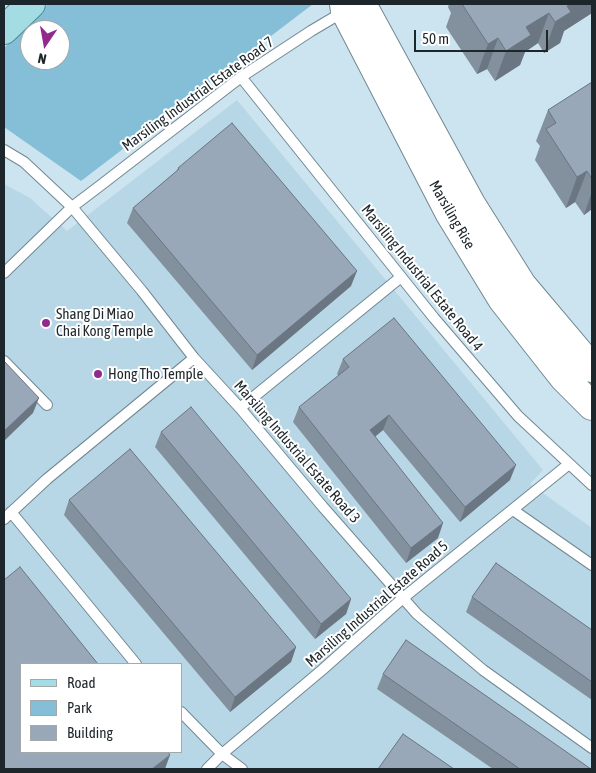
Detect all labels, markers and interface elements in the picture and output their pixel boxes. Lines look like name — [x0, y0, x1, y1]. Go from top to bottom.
north arrow — [20, 20, 70, 70]
scale bar — [416, 20, 550, 52]
text: 50 m — [422, 30, 449, 47]
street label: Marsiling Industrial Estate Road 7 — [119, 33, 277, 155]
text: N — [36, 50, 48, 67]
street label: Marsiling Rise — [425, 177, 479, 253]
street label: Marsiling Industrial Estate Road 4 — [357, 201, 487, 355]
place label: Shang Di Miao Chai Kong Temple — [56, 305, 153, 340]
marker: Shang Di Miao Chai Kong Temple — [40, 317, 52, 329]
place label: Hong Tho Temple — [108, 365, 203, 383]
marker: Hong Tho Temple — [92, 368, 104, 380]
street label: Marsiling Industrial Estate Road 3 — [230, 377, 364, 527]
street label: Marsiling Industrial Estate Road 5 — [302, 537, 452, 671]
legend — [20, 663, 182, 753]
text: Road — [67, 674, 96, 691]
text: Park — [67, 699, 92, 716]
text: Building — [67, 724, 113, 741]

